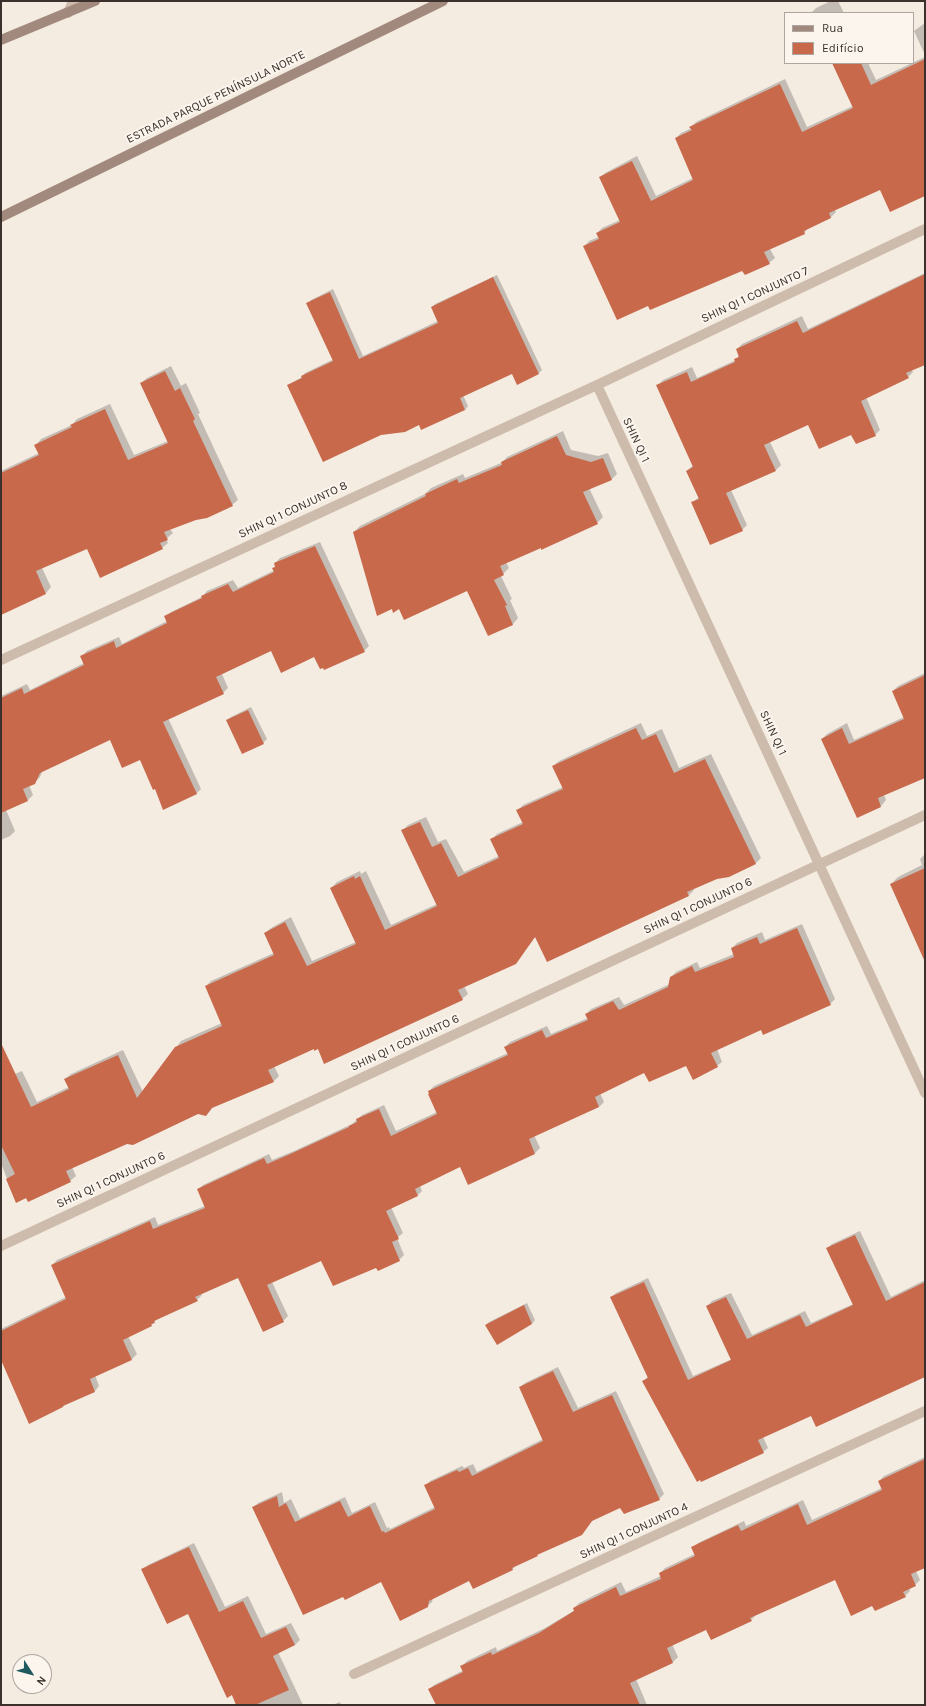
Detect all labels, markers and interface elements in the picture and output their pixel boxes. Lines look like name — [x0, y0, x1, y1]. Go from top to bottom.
legend — [784, 12, 914, 64]
text: Rua — [822, 21, 843, 35]
text: Edifício — [822, 41, 863, 55]
street label: ESTRADA PARQUE PENÍNSULA NORTE — [124, 47, 308, 147]
street label: SHIN QI 1 CONJUNTO 7 — [699, 264, 811, 326]
street label: SHIN QI 1 — [619, 415, 653, 465]
street label: SHIN QI 1 CONJUNTO 8 — [236, 478, 350, 542]
street label: SHIN QI 1 — [756, 708, 790, 758]
street label: SHIN QI 1 CONJUNTO 6 — [641, 874, 755, 938]
street label: SHIN QI 1 CONJUNTO 6 — [348, 1011, 462, 1075]
street label: SHIN QI 1 CONJUNTO 6 — [54, 1148, 168, 1212]
street label: SHIN QI 1 CONJUNTO 4 — [577, 1500, 691, 1562]
north arrow — [12, 1654, 52, 1694]
text: N — [34, 1674, 49, 1688]

